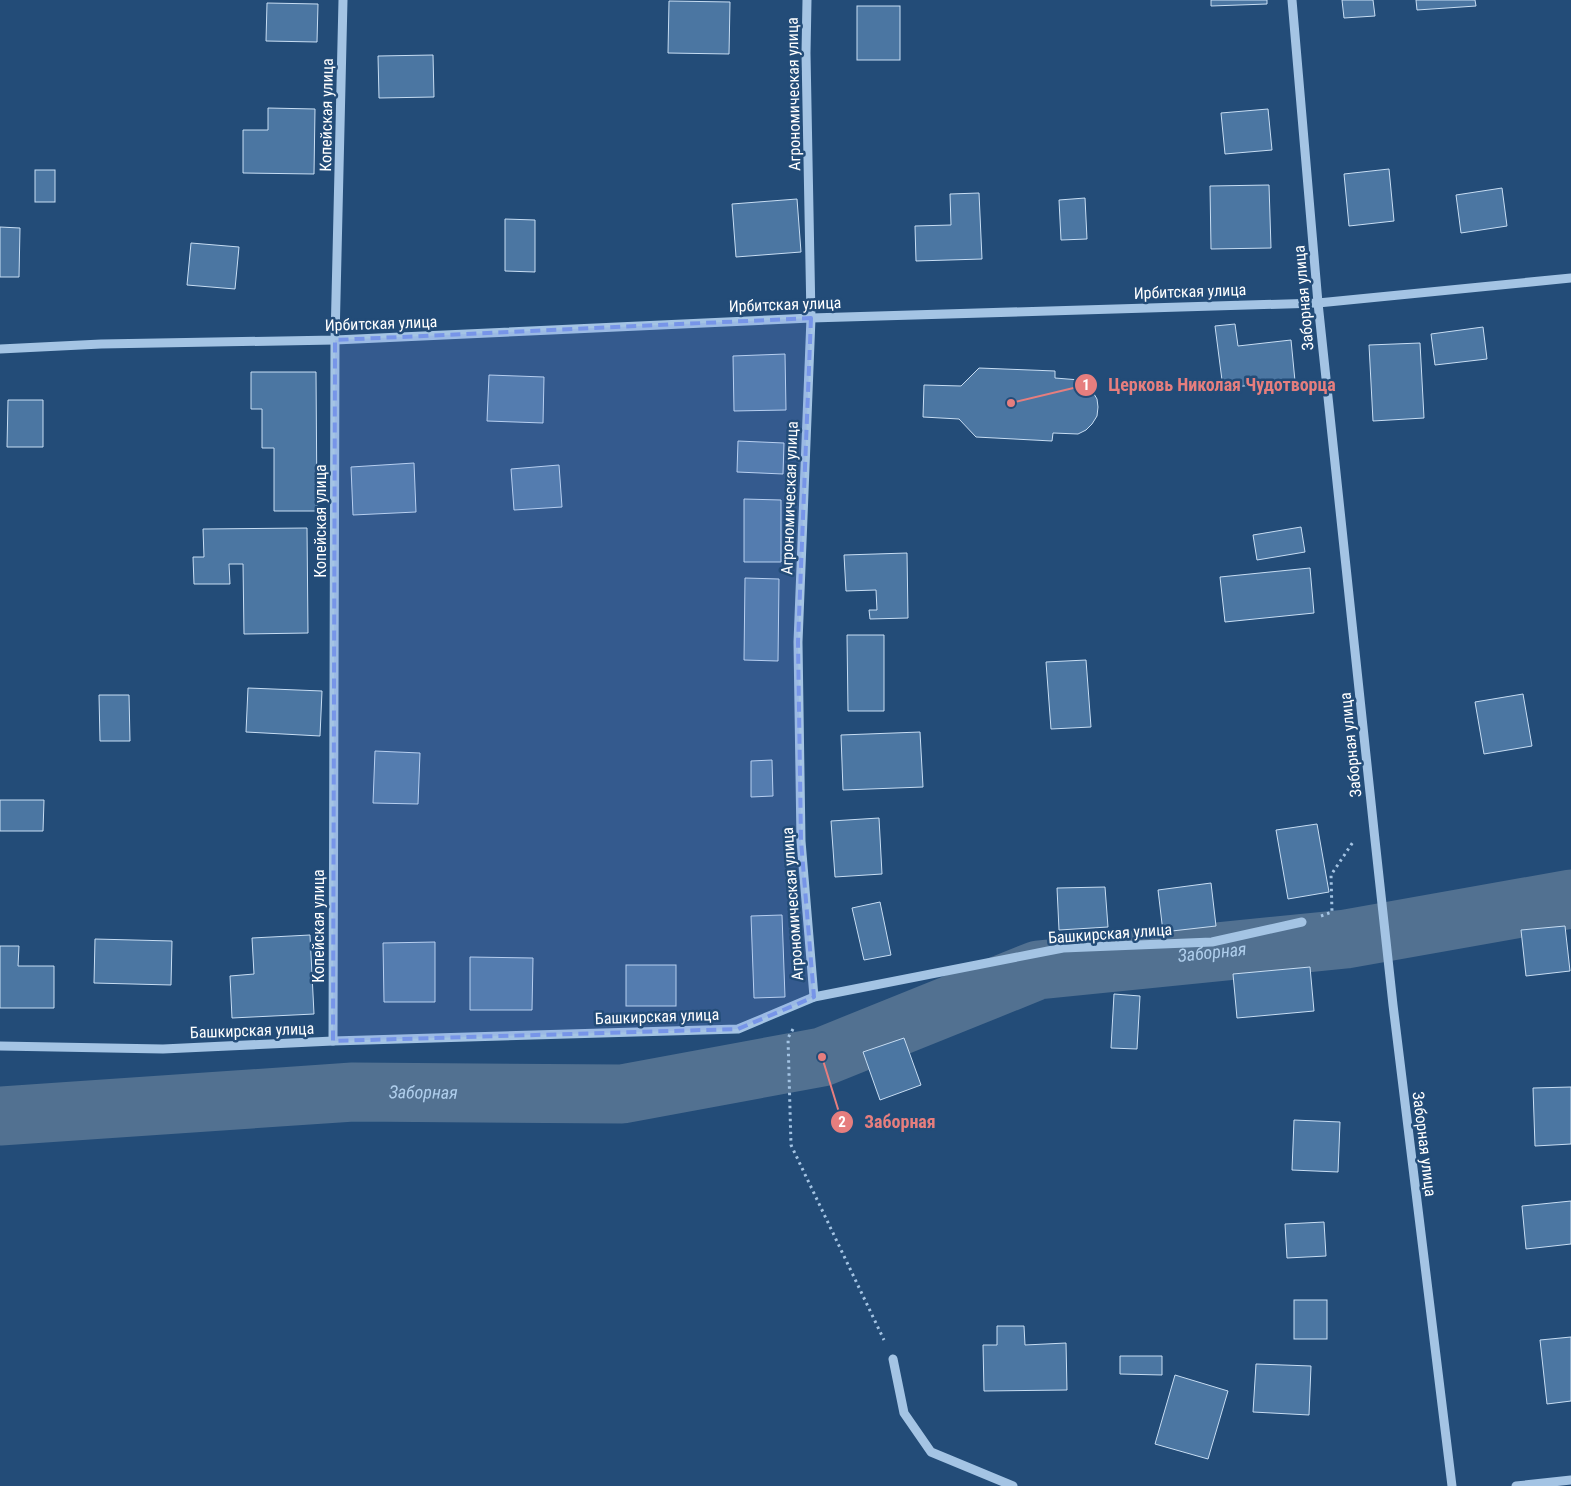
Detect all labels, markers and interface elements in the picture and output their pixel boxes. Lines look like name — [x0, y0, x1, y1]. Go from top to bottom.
street label: Агрономическая улица — [783, 17, 804, 171]
street label: Копейская улица — [316, 58, 337, 172]
street label: Заборная улица — [1289, 245, 1318, 351]
street label: Ирбитская улица — [1133, 280, 1247, 303]
street label: Ирбитская улица — [728, 293, 842, 316]
street label: Ирбитская улица — [324, 312, 438, 335]
callout: Церковь Николая Чудотворца — [1074, 368, 1346, 401]
text: Церковь Николая Чудотворца — [1108, 374, 1336, 395]
text: 1 — [1082, 376, 1090, 394]
street label: Агрономическая улица — [777, 421, 802, 575]
street label: Копейская улица — [311, 464, 330, 578]
street label: Заборная улица — [1336, 691, 1365, 798]
street label: Агрономическая улица — [778, 827, 807, 981]
street label: Копейская улица — [309, 869, 328, 983]
street label: Башкирская улица — [1047, 920, 1173, 947]
water label: Заборная — [1177, 938, 1247, 966]
street label: Башкирская улица — [595, 1005, 719, 1028]
street label: Башкирская улица — [190, 1019, 314, 1042]
water label: Заборная — [389, 1081, 458, 1103]
street label: Заборная улица — [1409, 1091, 1440, 1198]
callout: Заборная — [830, 1105, 946, 1138]
text: Заборная — [864, 1111, 936, 1132]
text: 2 — [838, 1113, 846, 1131]

